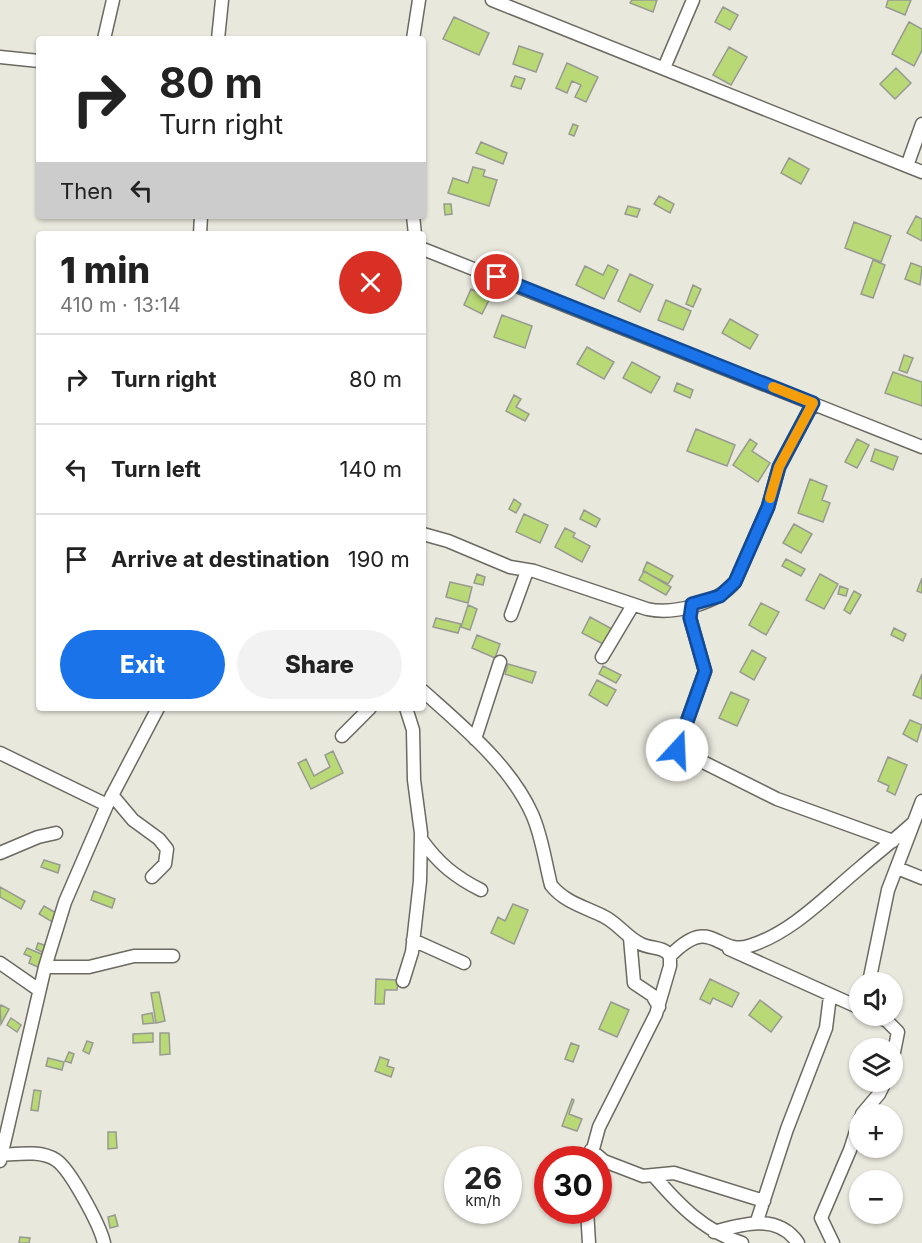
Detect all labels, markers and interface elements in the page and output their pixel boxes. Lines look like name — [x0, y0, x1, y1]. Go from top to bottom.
text: 80 m — [159, 57, 263, 108]
icon: right — [60, 60, 138, 138]
text: Turn right — [159, 108, 283, 141]
icon: left — [125, 174, 158, 207]
text: Then — [60, 178, 113, 204]
text: 1 min — [60, 248, 150, 292]
button: close — [339, 251, 402, 314]
pin — [471, 251, 522, 302]
icon: arrive — [480, 260, 513, 293]
text: 410 m · 13:14 — [60, 293, 181, 317]
icon: right — [60, 363, 93, 396]
text: Turn right — [111, 366, 217, 392]
text: 80 m — [349, 366, 402, 392]
icon: left — [60, 453, 93, 486]
text: Turn left — [111, 456, 201, 482]
text: 140 m — [340, 456, 402, 482]
icon: arrive — [60, 543, 93, 576]
text: Arrive at destination — [111, 546, 330, 572]
text: 190 m — [348, 546, 410, 572]
button: Exit — [60, 630, 225, 699]
button: Share — [237, 630, 402, 699]
position arrow — [645, 718, 709, 782]
map controls — [849, 972, 903, 1224]
button: sound — [849, 972, 903, 1026]
button: layers — [849, 1038, 903, 1092]
button: + — [849, 1104, 903, 1158]
speed limit sign: 30 — [534, 1146, 612, 1224]
text: 26 — [464, 1160, 502, 1196]
button: − — [849, 1170, 903, 1224]
text: km/h — [465, 1191, 501, 1210]

